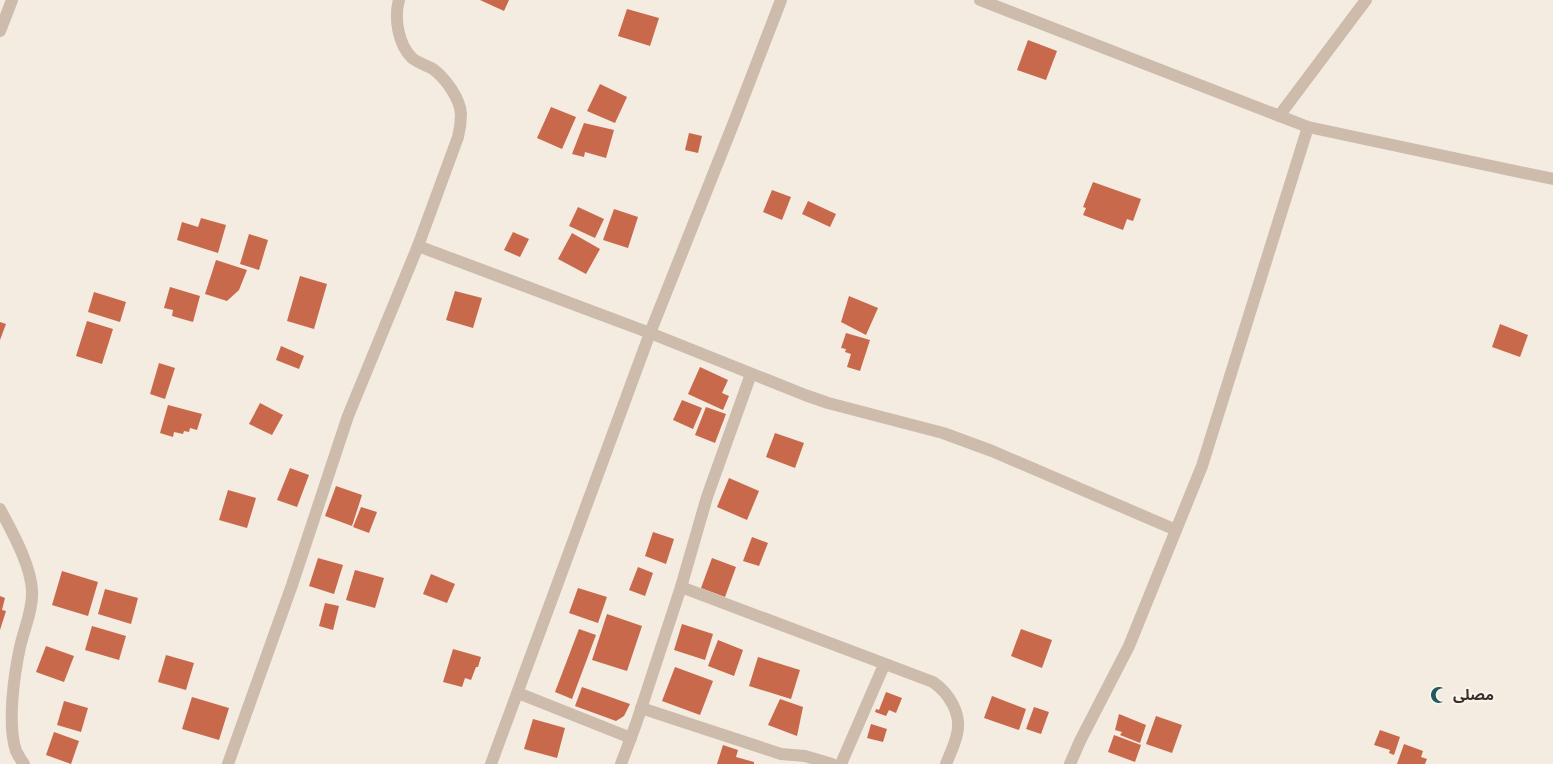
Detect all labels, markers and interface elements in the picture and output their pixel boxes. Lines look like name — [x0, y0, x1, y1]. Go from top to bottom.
mosque icon: مصلى — [1429, 685, 1449, 705]
place label: مصلى — [1453, 688, 1494, 704]

